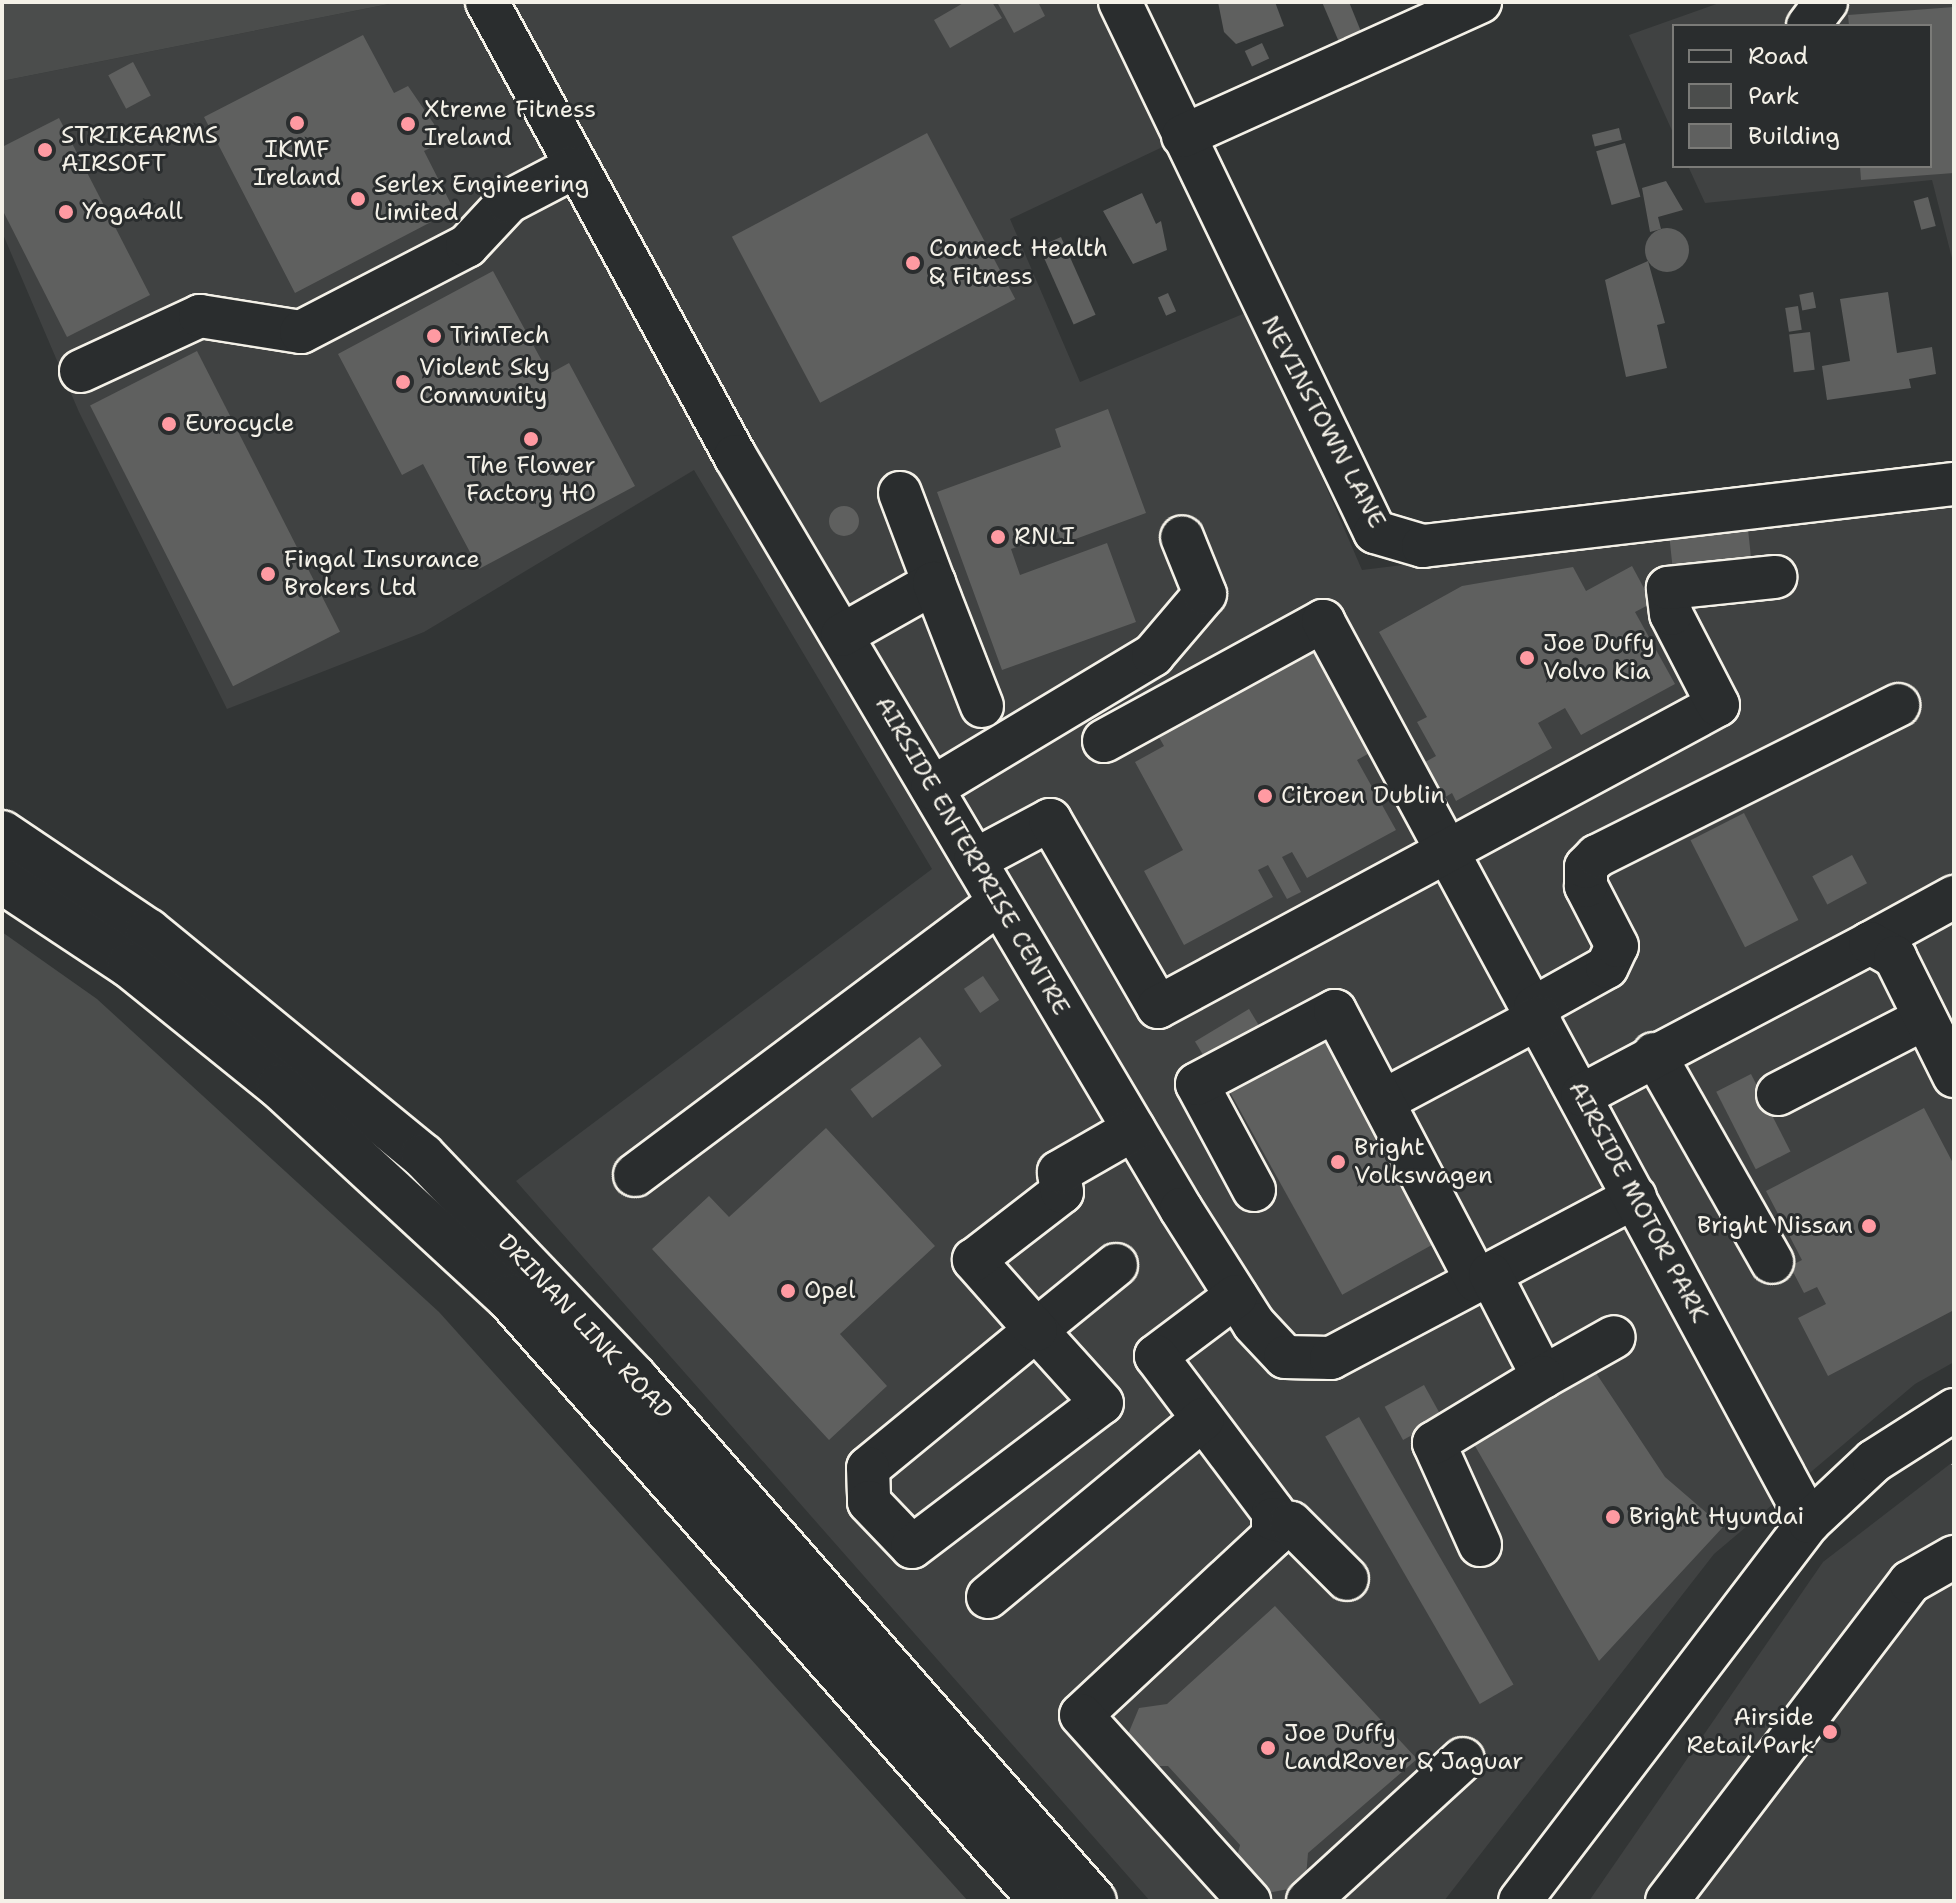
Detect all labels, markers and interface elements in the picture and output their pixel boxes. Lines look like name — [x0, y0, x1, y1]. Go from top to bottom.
legend — [1672, 24, 1932, 168]
text: Road — [1748, 40, 1808, 72]
text: Park — [1748, 80, 1800, 112]
place label: Xtreme Fitness Ireland — [424, 96, 596, 152]
marker: IKMF Ireland — [288, 114, 306, 132]
marker: Xtreme Fitness Ireland — [399, 115, 417, 133]
text: Building — [1748, 120, 1840, 152]
place label: STRIKEARMS AIRSOFT — [61, 122, 218, 178]
place label: IKMF Ireland — [253, 136, 341, 192]
marker: STRIKEARMS AIRSOFT — [36, 141, 54, 159]
place label: Serlex Engineering Limited — [374, 171, 589, 227]
marker: Serlex Engineering Limited — [349, 190, 367, 208]
place label: Yoga4all — [82, 198, 183, 226]
marker: Yoga4all — [57, 203, 75, 221]
place label: Connect Health & Fitness — [929, 235, 1108, 291]
marker: Connect Health & Fitness — [904, 254, 922, 272]
street label: NEVINSTOWN LANE — [1255, 311, 1391, 533]
place label: TrimTech — [450, 322, 550, 350]
marker: TrimTech — [425, 327, 443, 345]
place label: Violent Sky Community — [419, 354, 550, 410]
marker: Violent Sky Community — [394, 373, 412, 391]
place label: Eurocycle — [185, 410, 295, 438]
marker: Eurocycle — [160, 415, 178, 433]
marker: The Flower Factory HO — [522, 430, 540, 448]
place label: The Flower Factory HO — [466, 452, 596, 508]
place label: RNLI — [1014, 523, 1075, 551]
marker: RNLI — [989, 528, 1007, 546]
place label: Fingal Insurance Brokers Ltd — [284, 546, 480, 602]
marker: Fingal Insurance Brokers Ltd — [259, 565, 277, 583]
place label: Joe Duffy Volvo Kia — [1543, 630, 1655, 686]
marker: Joe Duffy Volvo Kia — [1518, 649, 1536, 667]
street label: AIRSIDE ENTERPRISE CENTRE — [869, 691, 1075, 1021]
place label: Citroen Dublin — [1281, 782, 1445, 810]
marker: Citroen Dublin — [1256, 787, 1274, 805]
street label: AIRSIDE MOTOR PARK — [1562, 1076, 1714, 1328]
place label: Bright Volkswagen — [1354, 1134, 1493, 1190]
marker: Bright Volkswagen — [1329, 1153, 1347, 1171]
place label: Bright Nissan — [1697, 1212, 1853, 1240]
marker: Bright Nissan — [1860, 1217, 1878, 1235]
street label: DRINAN LINK ROAD — [492, 1229, 678, 1425]
place label: Opel — [804, 1277, 856, 1305]
marker: Opel — [779, 1282, 797, 1300]
place label: Bright Hyundai — [1629, 1503, 1804, 1531]
marker: Bright Hyundai — [1604, 1508, 1622, 1526]
place label: Airside Retail Park — [1686, 1704, 1814, 1760]
place label: Joe Duffy LandRover & Jaguar — [1284, 1720, 1523, 1776]
marker: Airside Retail Park — [1821, 1723, 1839, 1741]
marker: Joe Duffy LandRover & Jaguar — [1259, 1739, 1277, 1757]

